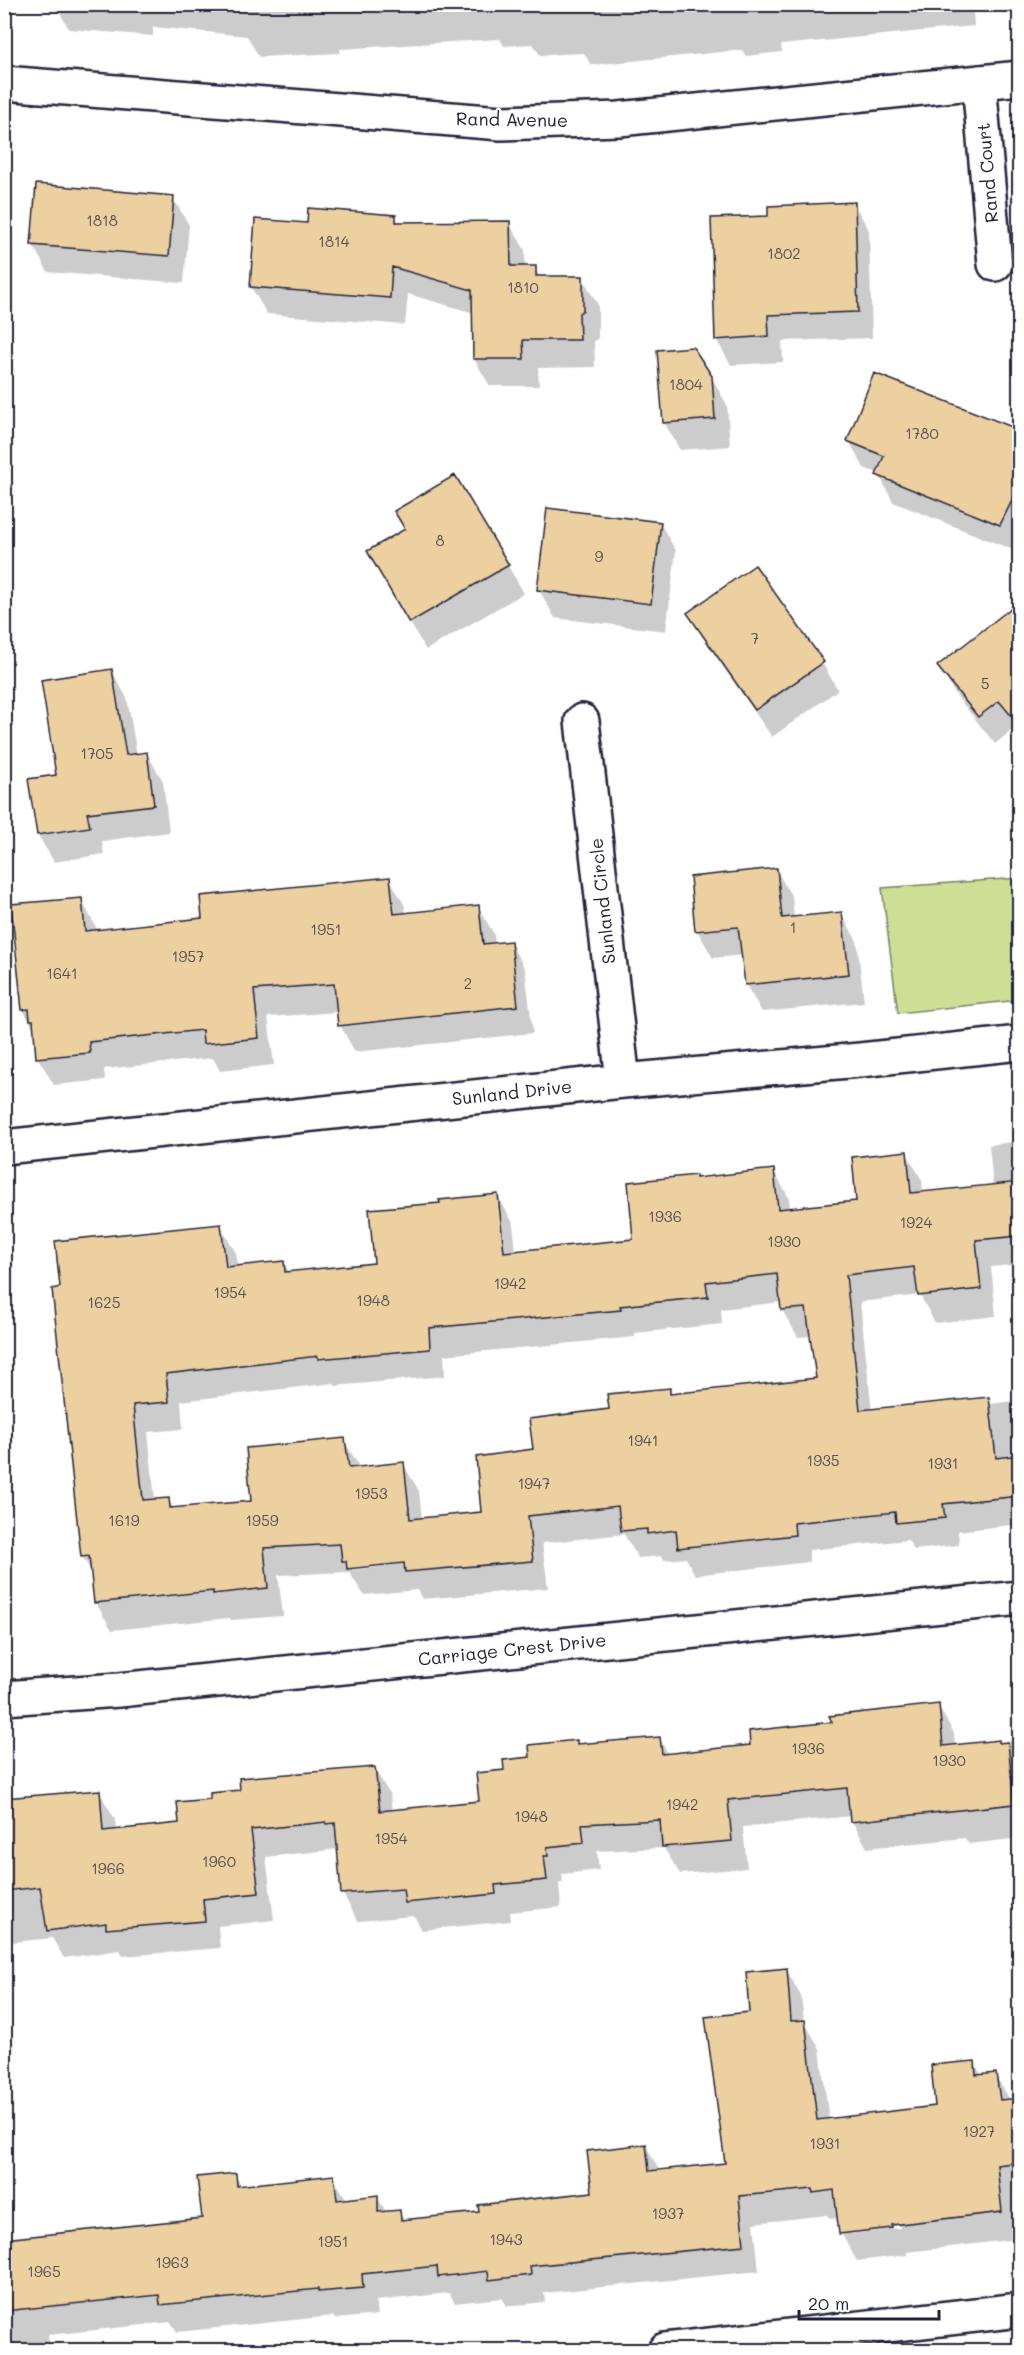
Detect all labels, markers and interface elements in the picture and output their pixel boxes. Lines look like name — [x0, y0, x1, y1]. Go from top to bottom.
street label: Rand Avenue — [456, 106, 568, 132]
street label: Rand Court — [971, 122, 1003, 224]
house number: 1818 — [86, 210, 118, 230]
house number: 1814 — [318, 231, 350, 251]
house number: 1802 — [767, 243, 801, 263]
house number: 1810 — [507, 277, 539, 297]
house number: 1804 — [669, 374, 703, 394]
house number: 1780 — [905, 423, 939, 443]
house number: 8 — [435, 530, 445, 550]
house number: 9 — [595, 546, 604, 566]
house number: 7 — [751, 628, 759, 648]
house number: 5 — [981, 673, 989, 693]
house number: 1705 — [80, 743, 114, 763]
street label: Sunland Circle — [583, 837, 621, 965]
house number: 1 — [790, 917, 796, 937]
house number: 1951 — [310, 919, 342, 939]
house number: 1957 — [172, 946, 204, 966]
house number: 1641 — [46, 963, 78, 983]
house number: 2 — [464, 973, 472, 993]
street label: Sunland Drive — [451, 1074, 573, 1110]
house number: 1936 — [648, 1206, 682, 1226]
house number: 1924 — [900, 1212, 933, 1232]
house number: 1930 — [767, 1231, 801, 1251]
house number: 1942 — [494, 1273, 526, 1293]
house number: 1954 — [213, 1282, 247, 1302]
house number: 1948 — [356, 1290, 390, 1310]
house number: 1625 — [88, 1292, 120, 1312]
house number: 1941 — [627, 1430, 659, 1450]
house number: 1935 — [806, 1450, 840, 1470]
house number: 1931 — [927, 1453, 959, 1473]
house number: 1947 — [518, 1473, 550, 1493]
house number: 1953 — [354, 1483, 388, 1503]
house number: 1619 — [108, 1510, 140, 1530]
house number: 1959 — [245, 1510, 279, 1530]
street label: Carriage Crest Drive — [417, 1627, 607, 1671]
house number: 1936 — [791, 1738, 825, 1758]
house number: 1930 — [932, 1750, 966, 1770]
house number: 1942 — [666, 1794, 698, 1814]
house number: 1948 — [514, 1806, 548, 1826]
house number: 1954 — [374, 1828, 408, 1848]
house number: 1960 — [202, 1851, 236, 1871]
house number: 1966 — [91, 1858, 125, 1878]
house number: 1927 — [963, 2121, 995, 2141]
house number: 1931 — [809, 2133, 841, 2153]
house number: 1937 — [652, 2203, 684, 2223]
house number: 1943 — [489, 2229, 523, 2249]
house number: 1951 — [317, 2231, 349, 2251]
house number: 1963 — [155, 2252, 189, 2272]
house number: 1965 — [27, 2261, 61, 2281]
scale bar — [799, 2283, 938, 2321]
text: 20 m — [808, 2291, 849, 2315]

